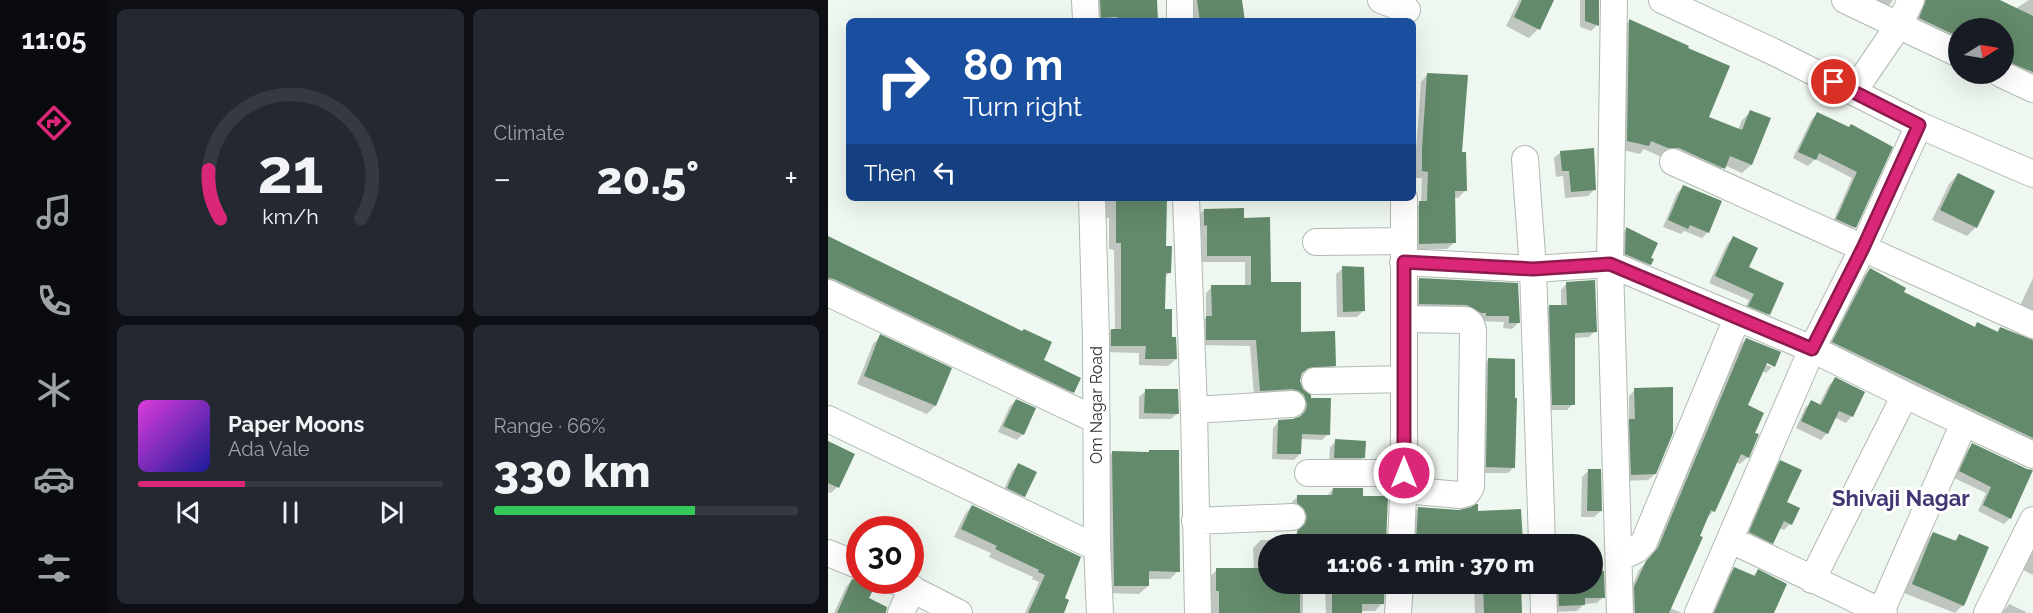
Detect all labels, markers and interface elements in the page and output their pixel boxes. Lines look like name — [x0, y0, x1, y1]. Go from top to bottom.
north arrow — [1948, 18, 2014, 84]
map controls — [1948, 18, 2014, 84]
text: 11:05 — [22, 24, 86, 55]
text: 80 m — [963, 41, 1063, 90]
icon: right — [864, 42, 942, 120]
pin — [1808, 56, 1859, 107]
icon: arrive — [1817, 65, 1850, 98]
text: Turn right — [963, 91, 1082, 122]
icon: directions — [33, 102, 75, 144]
text: Climate — [494, 121, 565, 145]
text: 21 — [257, 134, 323, 208]
text: 20.5° — [596, 152, 699, 205]
icon: left — [928, 156, 961, 189]
text: − — [494, 159, 511, 198]
text: + — [784, 159, 798, 198]
text: Then — [864, 160, 916, 186]
icon: music — [33, 191, 75, 233]
text: km/h — [262, 205, 319, 230]
icon: phone — [33, 280, 75, 322]
street label: Om Nagar Road — [1087, 346, 1106, 464]
icon: climate — [33, 369, 75, 411]
text: Paper Moons — [228, 411, 364, 437]
text: Range · 66% — [494, 414, 605, 438]
text: Ada Vale — [228, 437, 310, 461]
position arrow — [1372, 441, 1436, 505]
text: 330 km — [494, 445, 651, 498]
icon: car — [33, 458, 75, 500]
district label: Shivaji Nagar — [1832, 485, 1970, 511]
icon: previous — [172, 496, 205, 529]
icon: pause — [274, 496, 307, 529]
icon: next — [375, 496, 408, 529]
speed limit sign: 30 — [846, 516, 924, 594]
icon: filters — [33, 547, 75, 589]
text: 11:06 · 1 min · 370 m — [1327, 551, 1534, 577]

